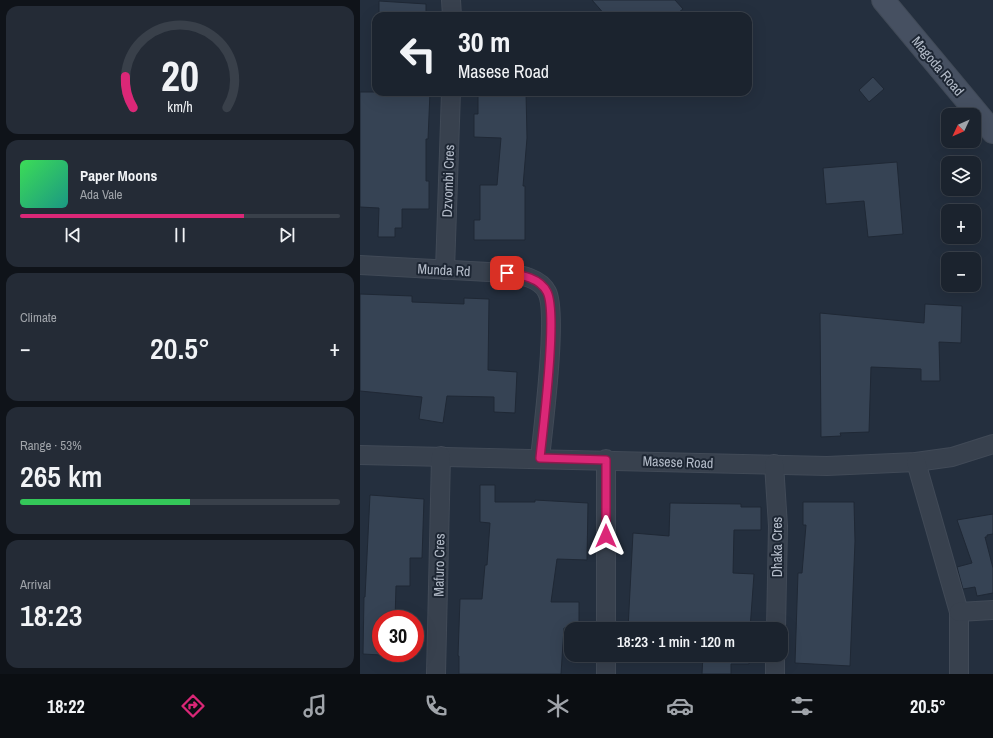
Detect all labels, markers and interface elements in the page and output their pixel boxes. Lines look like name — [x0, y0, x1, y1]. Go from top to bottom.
text: 30 m — [458, 23, 510, 61]
icon: left — [392, 28, 444, 80]
street label: Magoda Road — [908, 33, 968, 99]
text: 20 — [161, 48, 199, 104]
text: Masese Road — [458, 59, 549, 84]
text: km/h — [167, 96, 193, 115]
north arrow — [941, 108, 981, 148]
map controls — [941, 108, 981, 292]
street label: Dzvombi Cres — [438, 144, 458, 218]
button: layers — [941, 156, 981, 196]
text: Paper Moons — [80, 165, 157, 186]
text: Ada Vale — [80, 186, 122, 203]
button: + — [941, 204, 981, 244]
icon: previous — [62, 224, 84, 246]
icon: pause — [169, 224, 191, 246]
icon: next — [276, 224, 298, 246]
button: − — [941, 252, 981, 292]
pin — [490, 256, 524, 290]
street label: Munda Rd — [417, 260, 471, 280]
icon: arrive — [496, 262, 518, 284]
text: Climate — [20, 309, 57, 326]
text: 20.5° — [150, 328, 210, 368]
text: − — [20, 333, 31, 363]
text: + — [329, 333, 340, 363]
text: Range · 53% — [20, 437, 82, 454]
street label: Masese Road — [642, 452, 714, 472]
text: 265 km — [20, 456, 102, 496]
position arrow — [585, 515, 627, 557]
street label: Dhaka Cres — [768, 516, 786, 577]
street label: Mafuro Cres — [429, 533, 449, 597]
text: Arrival — [20, 576, 51, 593]
text: 18:23 — [20, 595, 82, 635]
speed limit sign: 30 — [372, 610, 424, 662]
text: 18:23 · 1 min · 120 m — [617, 631, 735, 652]
icon: directions — [179, 692, 207, 720]
icon: music — [301, 692, 329, 720]
icon: phone — [422, 692, 450, 720]
icon: climate — [544, 692, 572, 720]
icon: car — [666, 692, 694, 720]
icon: filters — [788, 692, 816, 720]
text: 18:22 — [47, 694, 85, 719]
text: 20.5° — [910, 694, 946, 719]

